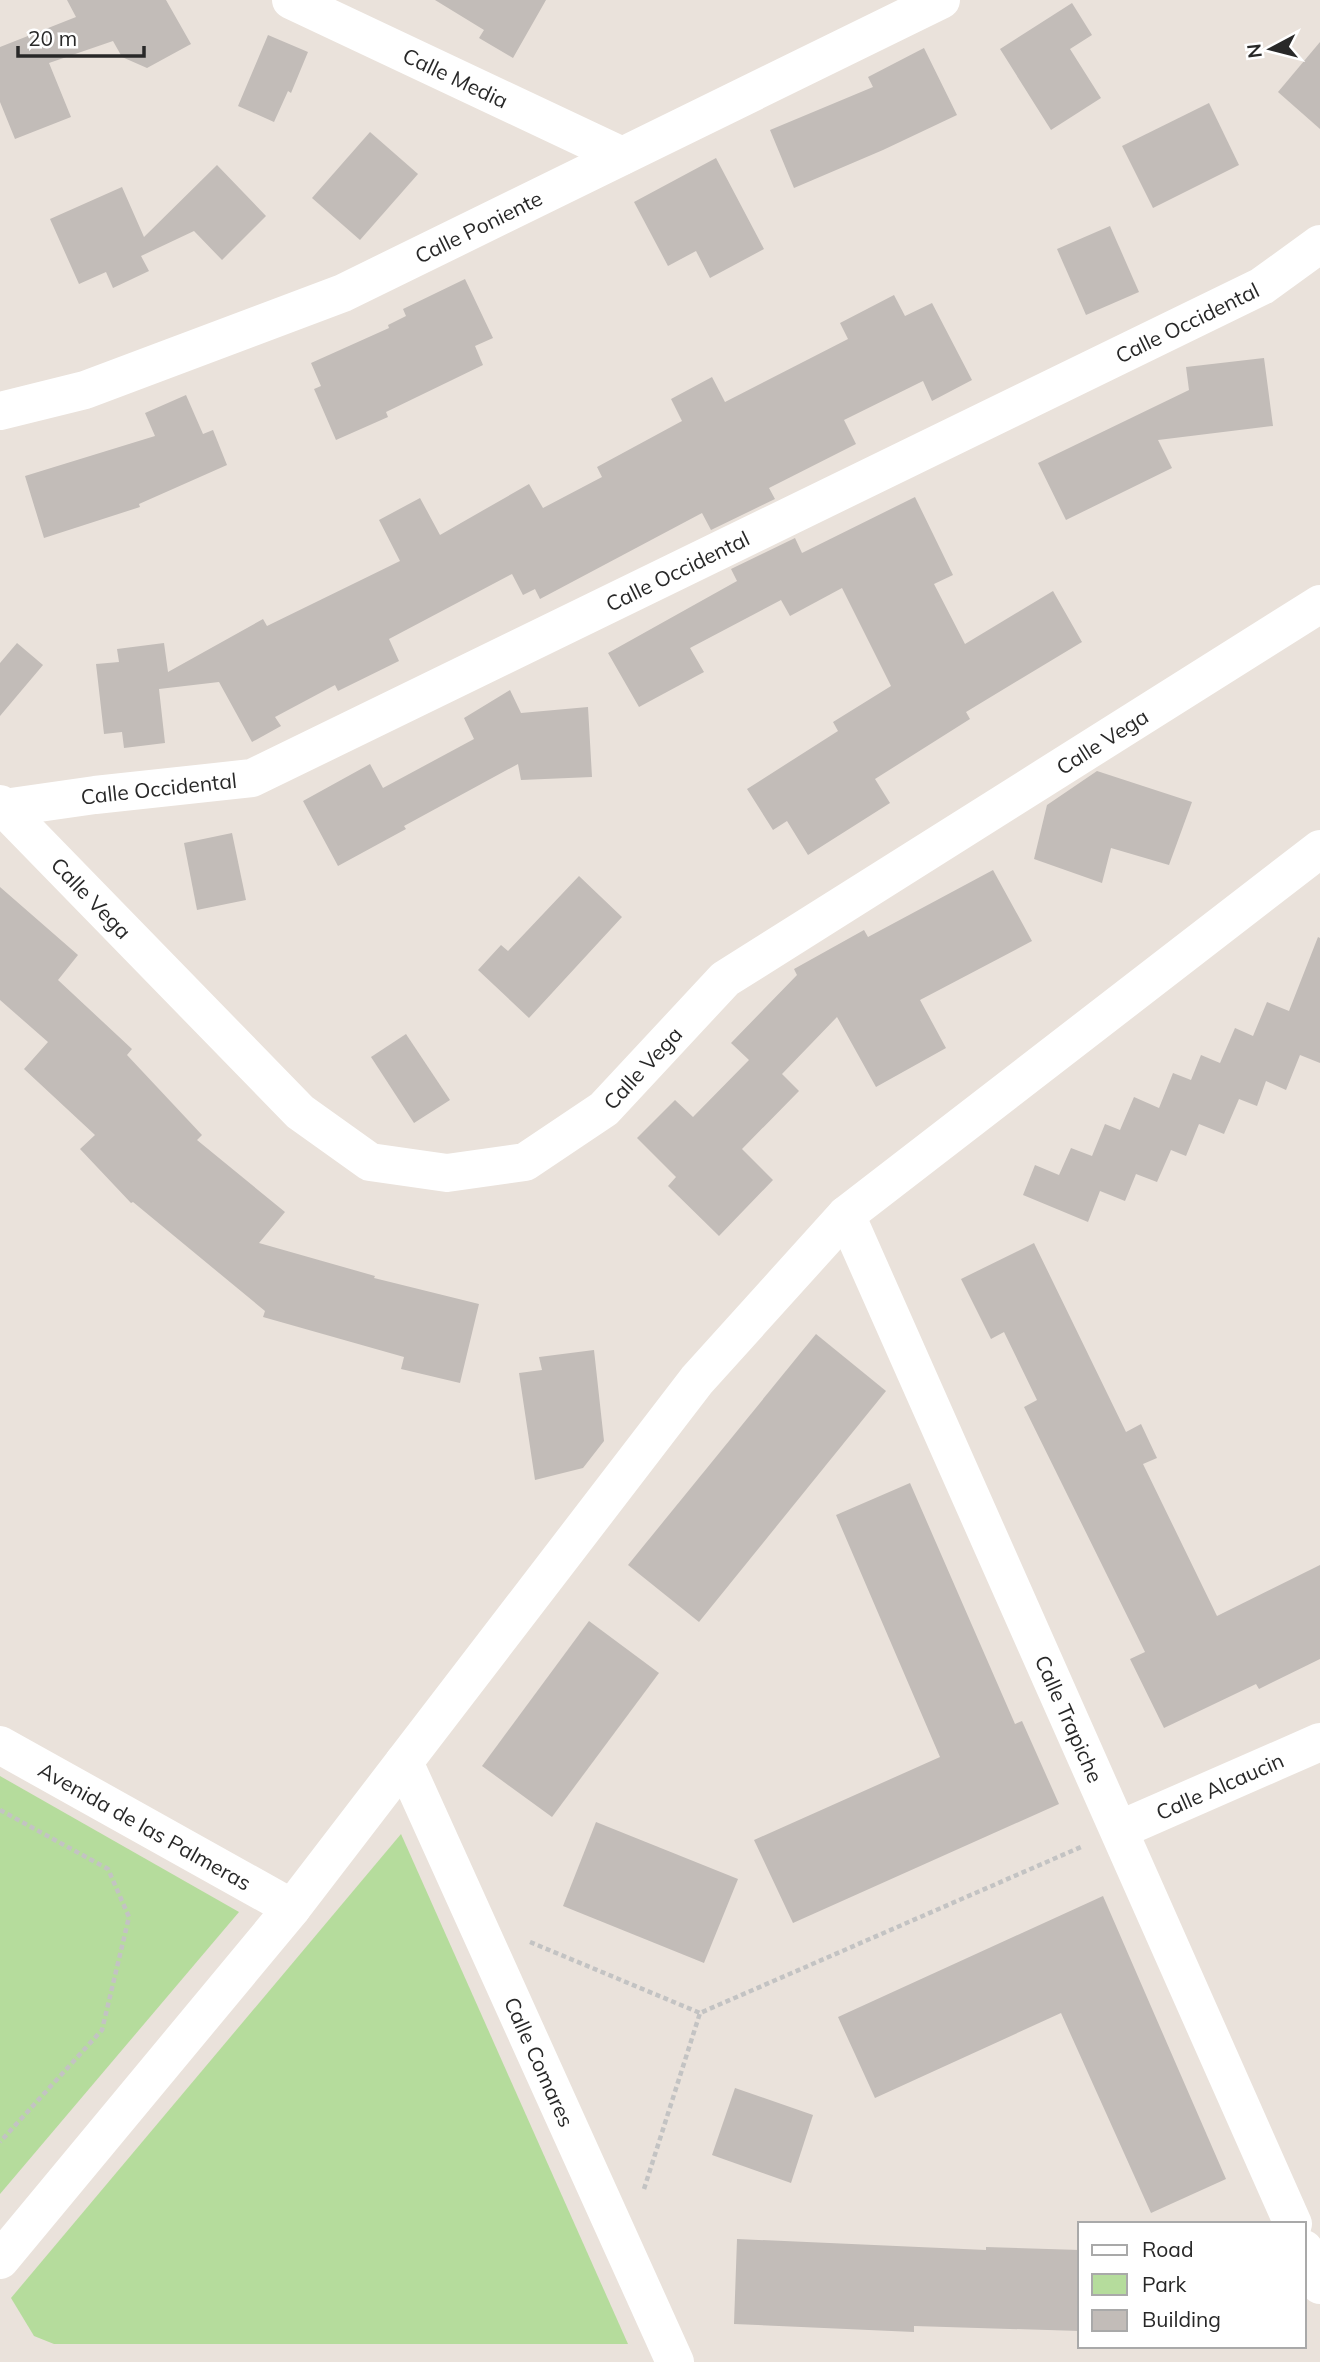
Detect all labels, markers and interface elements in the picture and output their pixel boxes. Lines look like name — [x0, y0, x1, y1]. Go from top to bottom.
scale bar — [18, 14, 144, 58]
north arrow — [1236, 14, 1306, 84]
text: 20 m — [28, 25, 77, 51]
street label: Calle Media — [399, 42, 512, 113]
text: N — [1241, 42, 1267, 60]
street label: Calle Poniente — [411, 184, 546, 269]
street label: Calle Occidental — [1111, 276, 1263, 368]
street label: Calle Occidental — [601, 525, 754, 617]
street label: Calle Vega — [1051, 703, 1153, 780]
street label: Calle Occidental — [79, 767, 238, 810]
street label: Calle Vega — [46, 852, 137, 944]
street label: Calle Vega — [598, 1021, 687, 1115]
street label: Calle Trapiche — [1030, 1651, 1109, 1786]
street label: Calle Alcaucin — [1152, 1747, 1288, 1825]
street label: Avenida de las Palmeras — [34, 1756, 256, 1896]
street label: Calle Comares — [499, 1993, 580, 2131]
legend — [1078, 2222, 1306, 2348]
text: Road — [1142, 2236, 1193, 2262]
text: Park — [1142, 2271, 1186, 2297]
text: Building — [1142, 2306, 1221, 2332]

